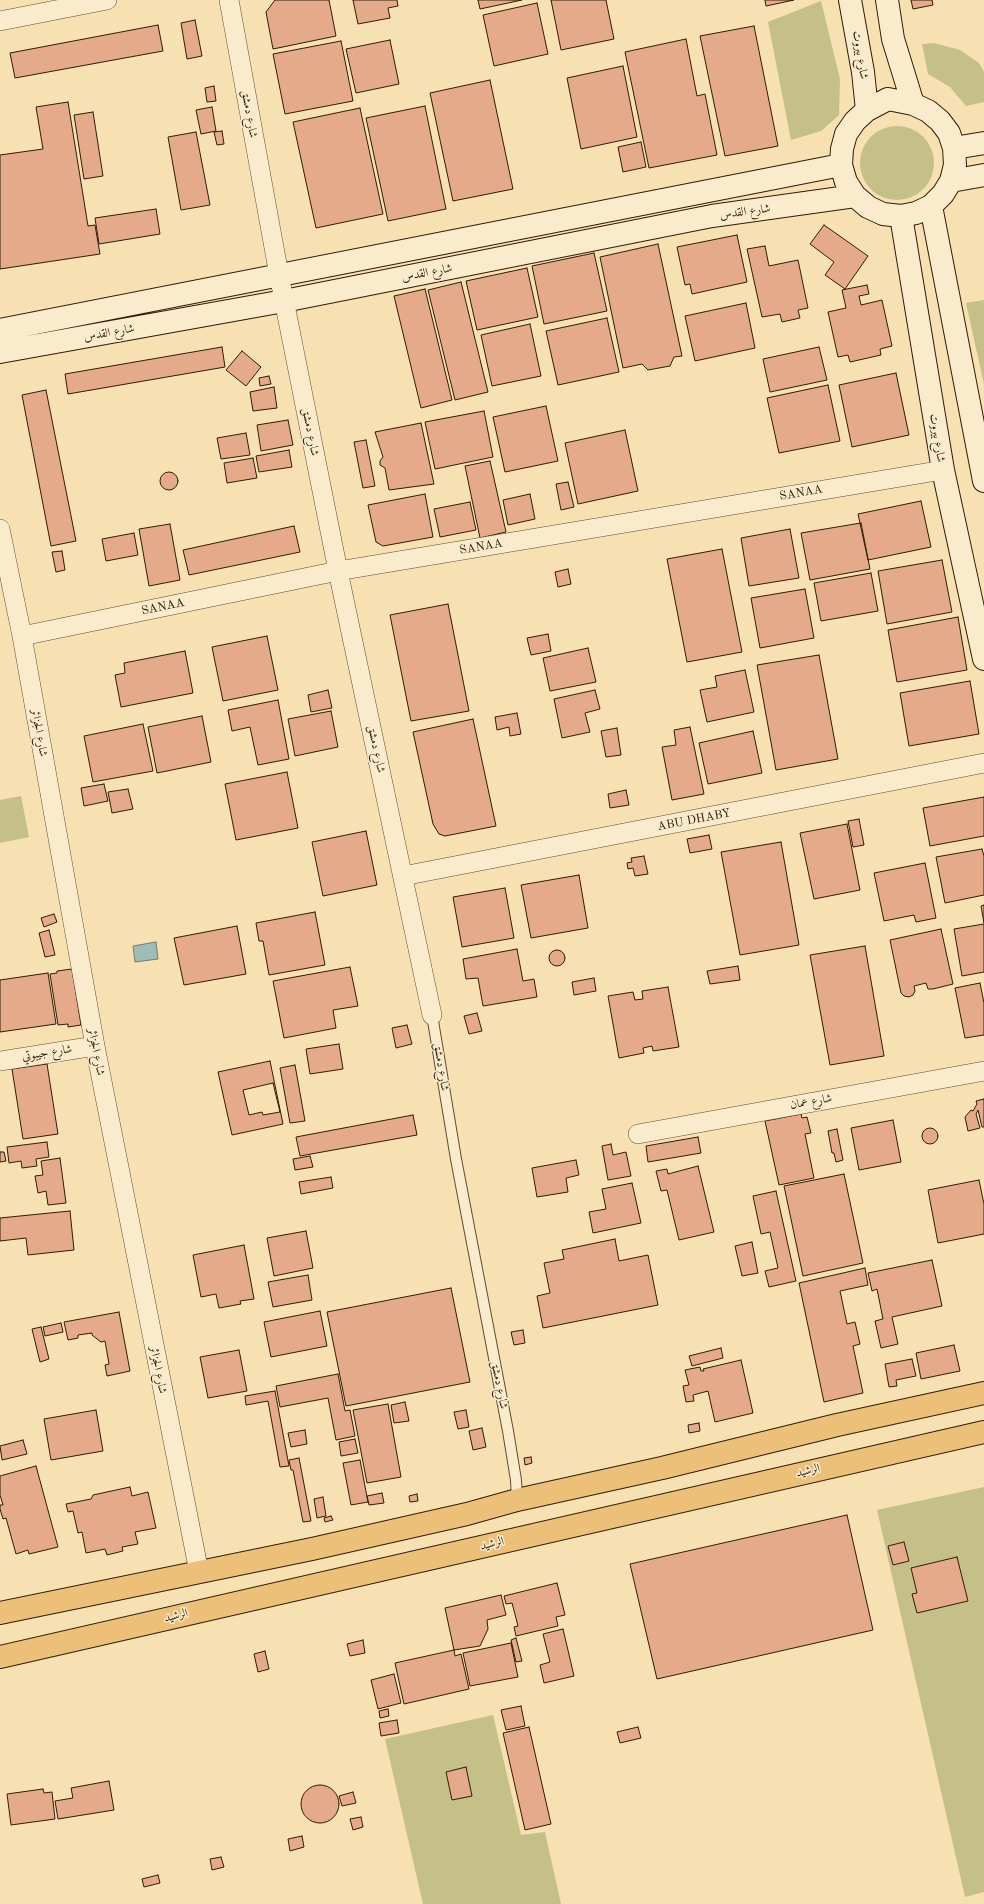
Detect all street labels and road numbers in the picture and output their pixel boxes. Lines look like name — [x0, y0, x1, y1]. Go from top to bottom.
street label: شارع بيروت — [849, 30, 871, 80]
street label: شارع دمشق — [238, 89, 260, 139]
street label: شارع القدس — [719, 201, 771, 223]
street label: شارع القدس — [401, 261, 453, 285]
street label: شارع القدس — [83, 321, 135, 345]
street label: شارع دمشق — [298, 407, 322, 457]
street label: شارع بيروت — [926, 413, 948, 463]
street label: SANAA — [778, 482, 824, 504]
street label: SANAA — [458, 536, 504, 558]
street label: SANAA — [140, 595, 186, 619]
street label: شارع الجزائر — [28, 708, 50, 758]
street label: شارع دمشق — [364, 724, 388, 774]
street label: ABU DHABY — [656, 806, 732, 834]
street label: شارع الجزائر — [84, 1027, 108, 1077]
street label: شارع جيبوتي — [21, 1042, 73, 1064]
street label: شارع دمشق — [430, 1042, 452, 1092]
street label: شارع عمان — [789, 1091, 833, 1113]
street label: شارع الجزائر — [146, 1345, 170, 1395]
street label: شارع دمشق — [487, 1360, 511, 1410]
street label: الرشيد — [795, 1461, 821, 1481]
street label: الرشيد — [479, 1534, 505, 1554]
street label: الرشيد — [163, 1606, 189, 1626]

